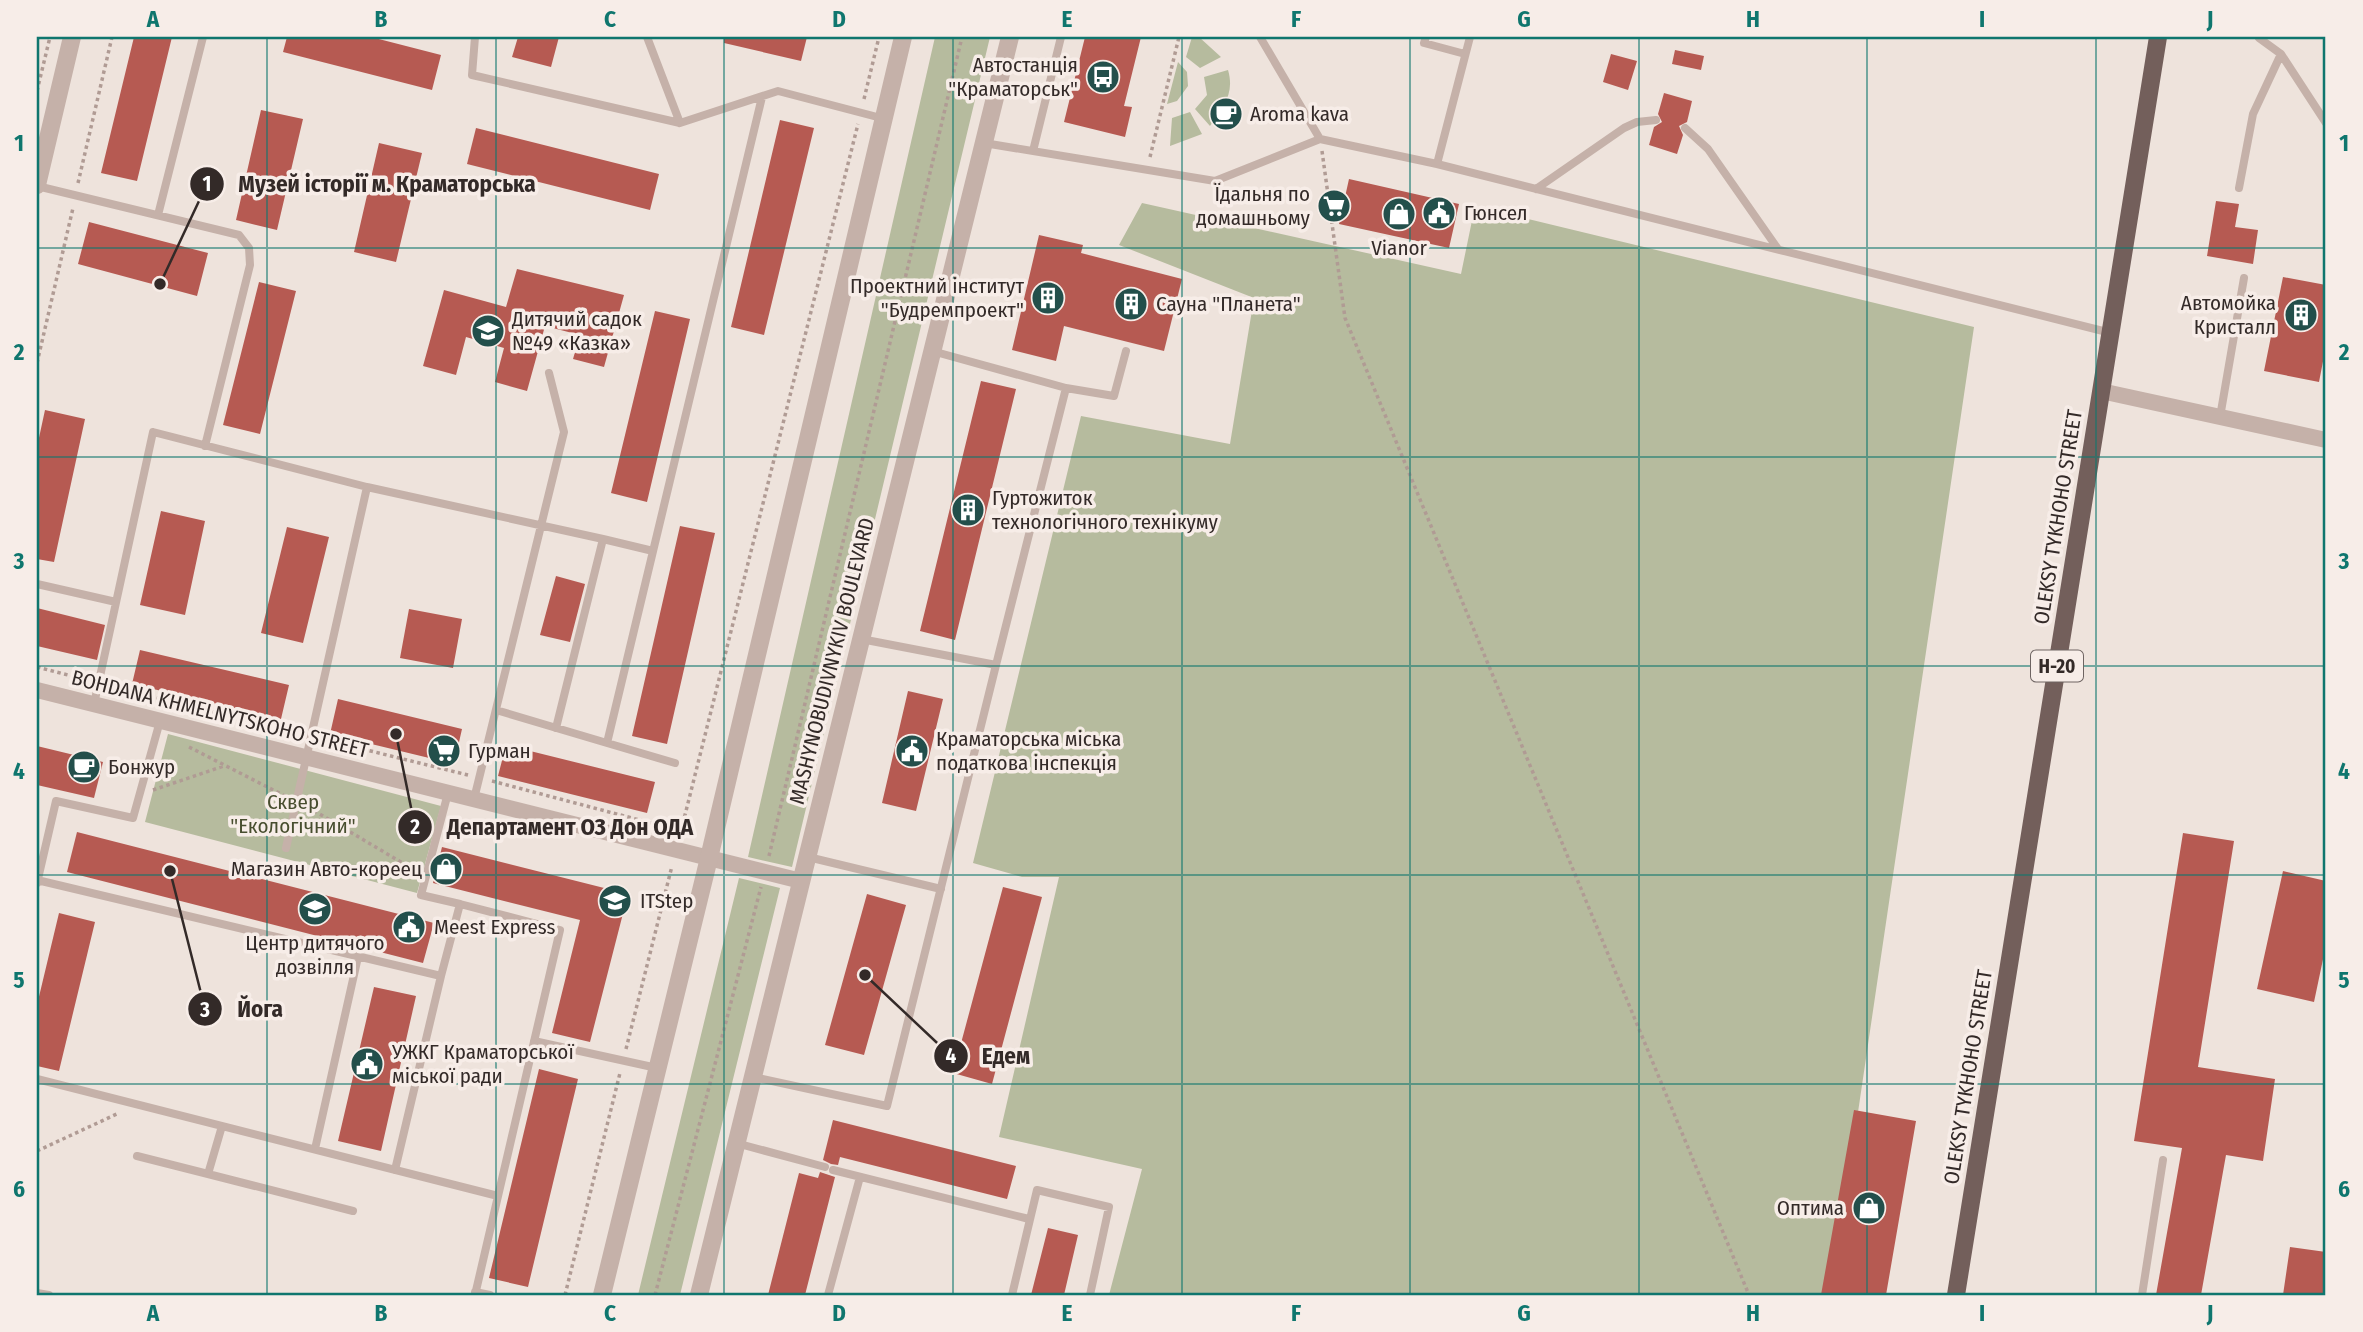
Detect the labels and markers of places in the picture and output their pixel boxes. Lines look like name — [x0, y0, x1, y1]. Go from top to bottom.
place label: Автостанція "Краматорськ" — [948, 52, 1078, 102]
bus stop icon: Автостанція "Краматорськ" — [1084, 58, 1122, 96]
cafe icon: Aroma kava — [1207, 95, 1245, 133]
place label: Aroma kava — [1250, 101, 1349, 127]
callout: Музей історії м. Краматорська — [190, 162, 550, 206]
place label: Їдальня по домашньому — [1196, 181, 1311, 231]
supermarket icon: Їдальня по домашньому — [1315, 187, 1353, 225]
public building icon: Гюнсел — [1420, 194, 1458, 232]
shop icon: Vianor — [1380, 195, 1418, 233]
place label: Гюнсел — [1464, 200, 1528, 226]
place label: Vianor — [1371, 235, 1428, 261]
place label: Проектний інститут "Будремпроект" — [850, 273, 1024, 323]
building icon: Проектний інститут "Будремпроект" — [1029, 279, 1067, 317]
building icon: Сауна "Планета" — [1112, 285, 1150, 323]
place label: Автомойка Кристалл — [2181, 290, 2276, 340]
place label: Сауна "Планета" — [1156, 291, 1301, 317]
building icon: Автомойка Кристалл — [2282, 296, 2320, 334]
place label: Дитячий садок №49 «Казка» — [511, 306, 642, 356]
school or university icon: Дитячий садок №49 «Казка» — [469, 312, 507, 350]
place label: Гуртожиток технологічного технікуму — [992, 485, 1219, 535]
building icon: Гуртожиток технологічного технікуму — [949, 491, 987, 529]
place label: Краматорська міська податкова інспекція — [936, 726, 1121, 776]
supermarket icon: Гурман — [425, 732, 463, 770]
public building icon: Краматорська міська податкова інспекція — [893, 732, 931, 770]
place label: Гурман — [468, 738, 531, 764]
cafe icon: Бонжур — [65, 748, 103, 786]
place label: Бонжур — [108, 754, 175, 780]
callout: Департамент ОЗ Дон ОДА — [397, 805, 707, 849]
shop icon: Магазин Авто-кореец — [427, 850, 465, 888]
place label: Магазин Авто-кореец — [231, 856, 422, 882]
school or university icon: ITStep — [596, 882, 634, 920]
place label: ITStep — [640, 888, 693, 914]
school or university icon: Центр дитячого дозвілля — [296, 890, 334, 928]
public building icon: Meest Express — [390, 908, 428, 946]
place label: Meest Express — [434, 914, 556, 940]
place label: Центр дитячого дозвілля — [245, 930, 385, 980]
callout: Йога — [188, 987, 297, 1031]
callout: Едем — [933, 1034, 1045, 1078]
place label: УЖКГ Краматорської міської ради — [391, 1039, 574, 1089]
public building icon: УЖКГ Краматорської міської ради — [348, 1045, 386, 1083]
shop icon: Оптима — [1850, 1189, 1888, 1227]
place label: Оптима — [1777, 1195, 1844, 1221]

